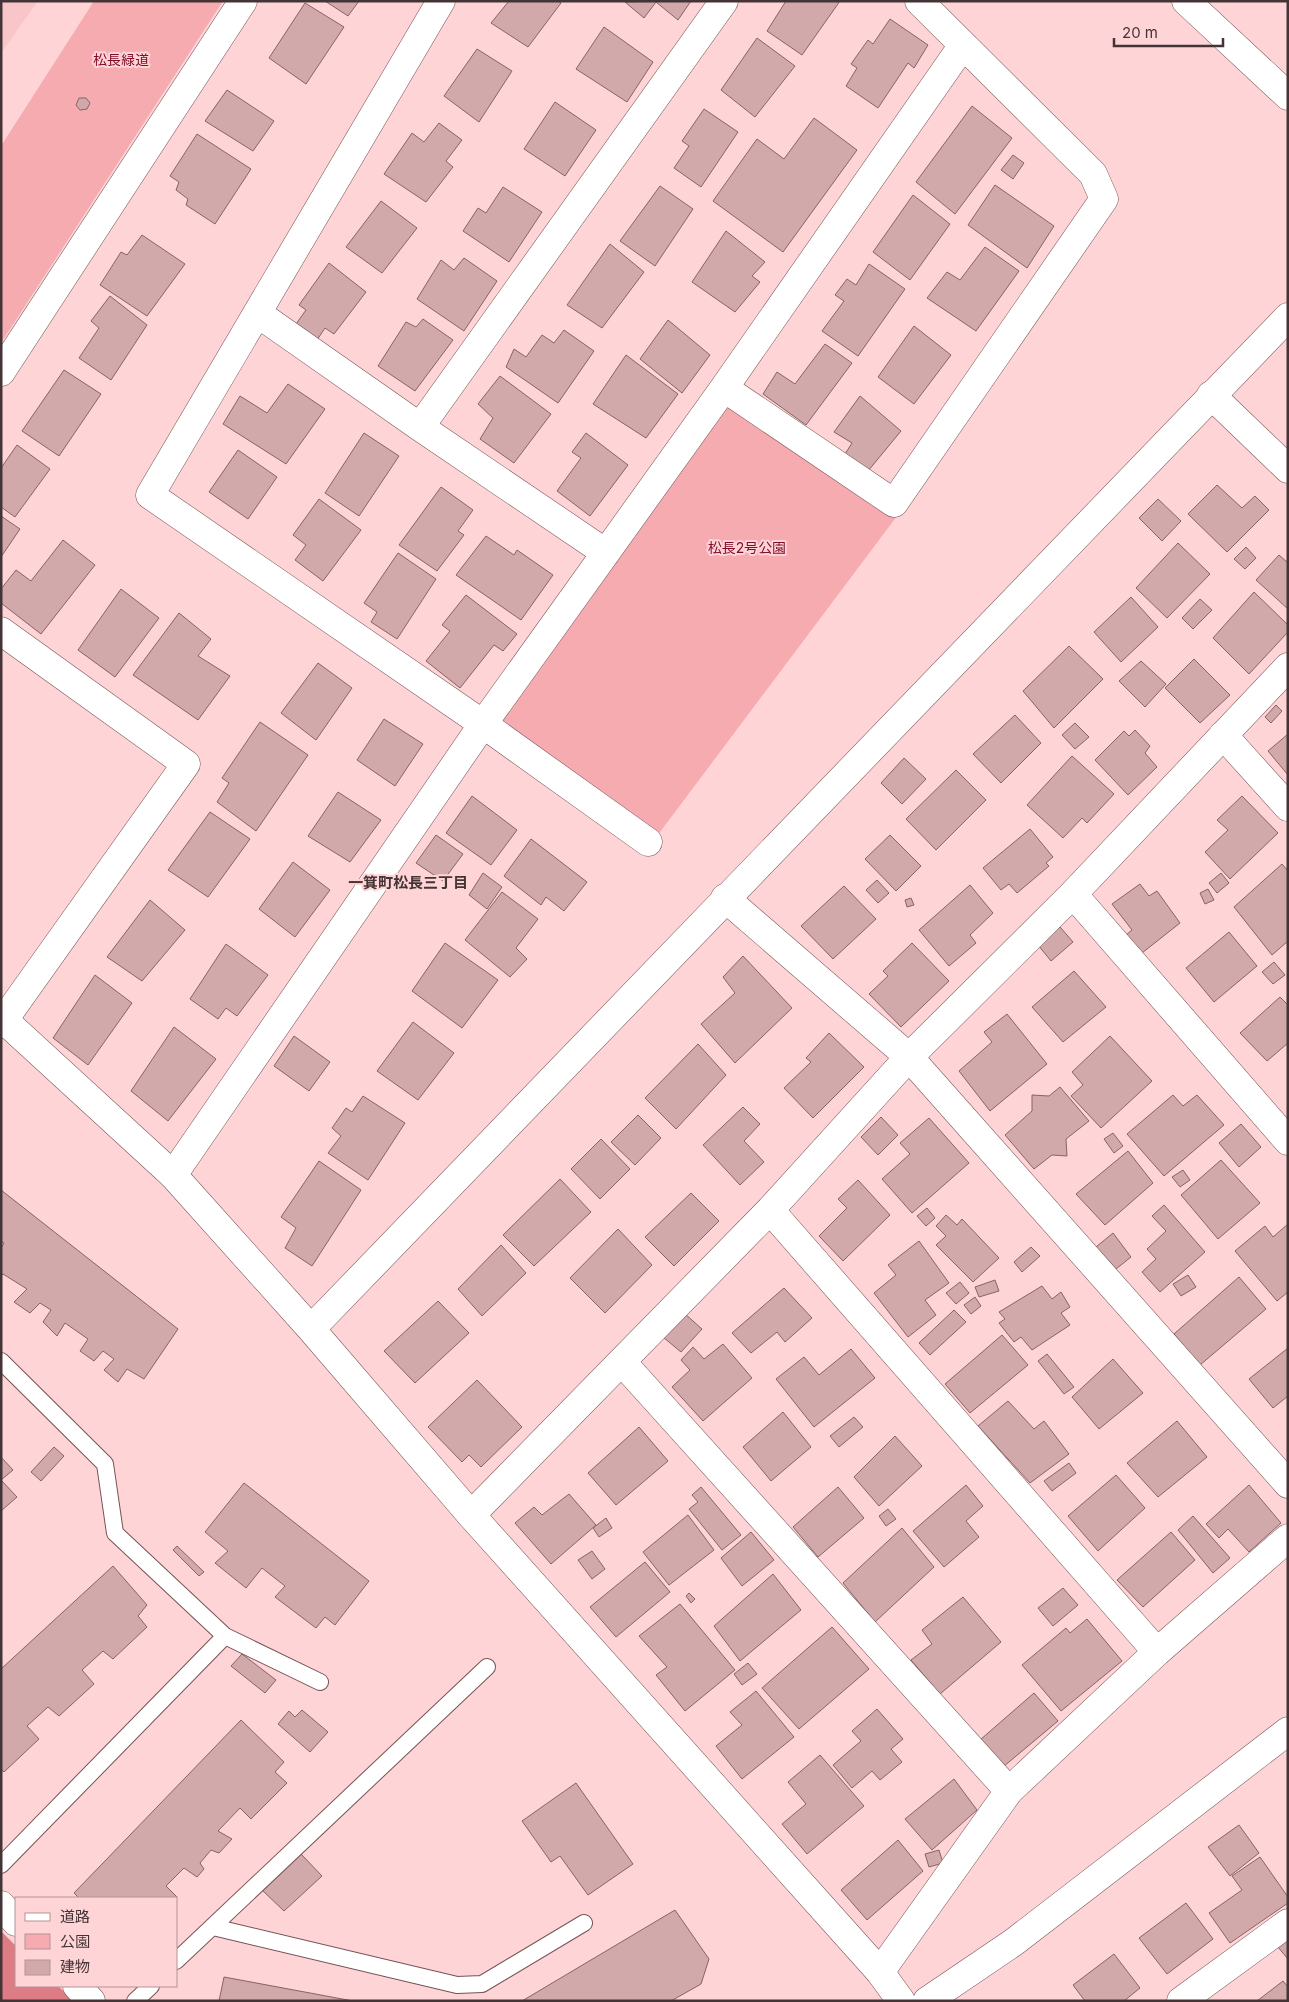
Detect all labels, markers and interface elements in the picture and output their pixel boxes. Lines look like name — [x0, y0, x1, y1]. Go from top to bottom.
scale bar — [1114, 15, 1223, 47]
text: 20 m — [1122, 23, 1158, 42]
park label: 松長緑道 — [93, 51, 149, 68]
park label: 松長2号公園 — [708, 539, 786, 556]
district label: 一箕町松長三丁目 — [348, 873, 468, 892]
legend — [15, 1897, 178, 1987]
text: 道路 — [60, 1907, 90, 1926]
text: 公園 — [60, 1932, 90, 1951]
text: 建物 — [60, 1957, 90, 1976]

